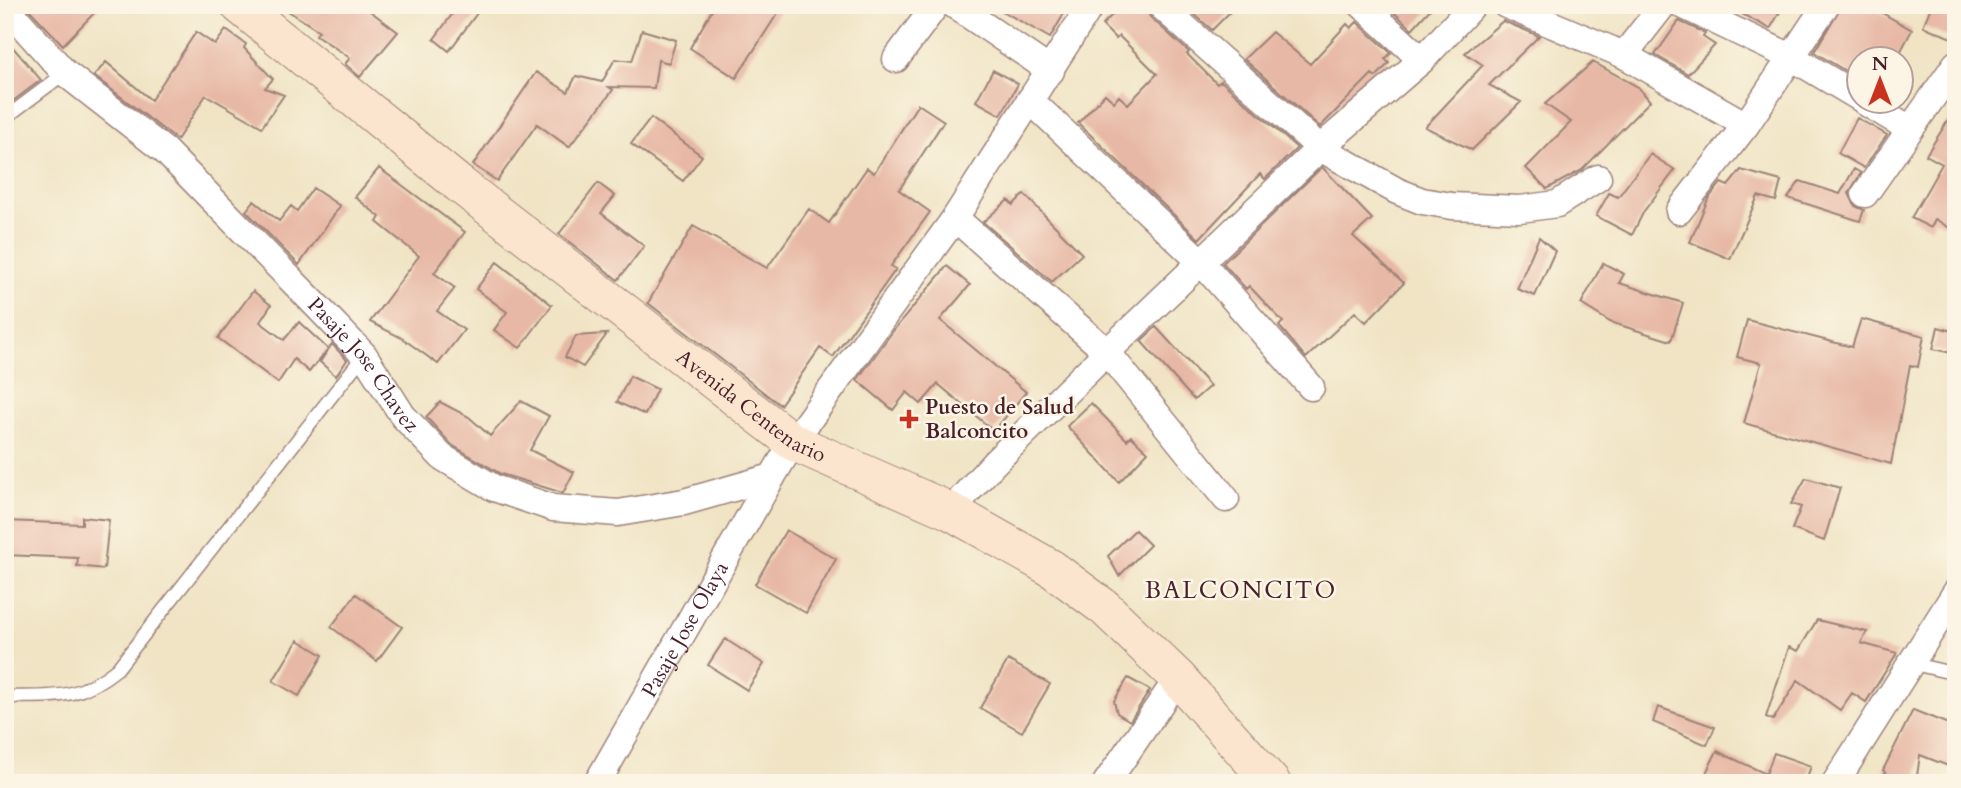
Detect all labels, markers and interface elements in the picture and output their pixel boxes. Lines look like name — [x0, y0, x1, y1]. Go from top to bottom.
north arrow — [1846, 46, 1916, 116]
text: N — [1872, 51, 1889, 77]
street label: Pasaje Jose Chavez — [301, 291, 426, 439]
street label: Avenida Centenario — [670, 343, 831, 469]
place label: Puesto de Salud Balconcito — [925, 393, 1074, 446]
marker: Puesto de Salud Balconcito — [899, 409, 919, 429]
street label: Pasaje Jose Olaya — [635, 556, 735, 703]
district label: BALCONCITO — [1145, 574, 1337, 607]

